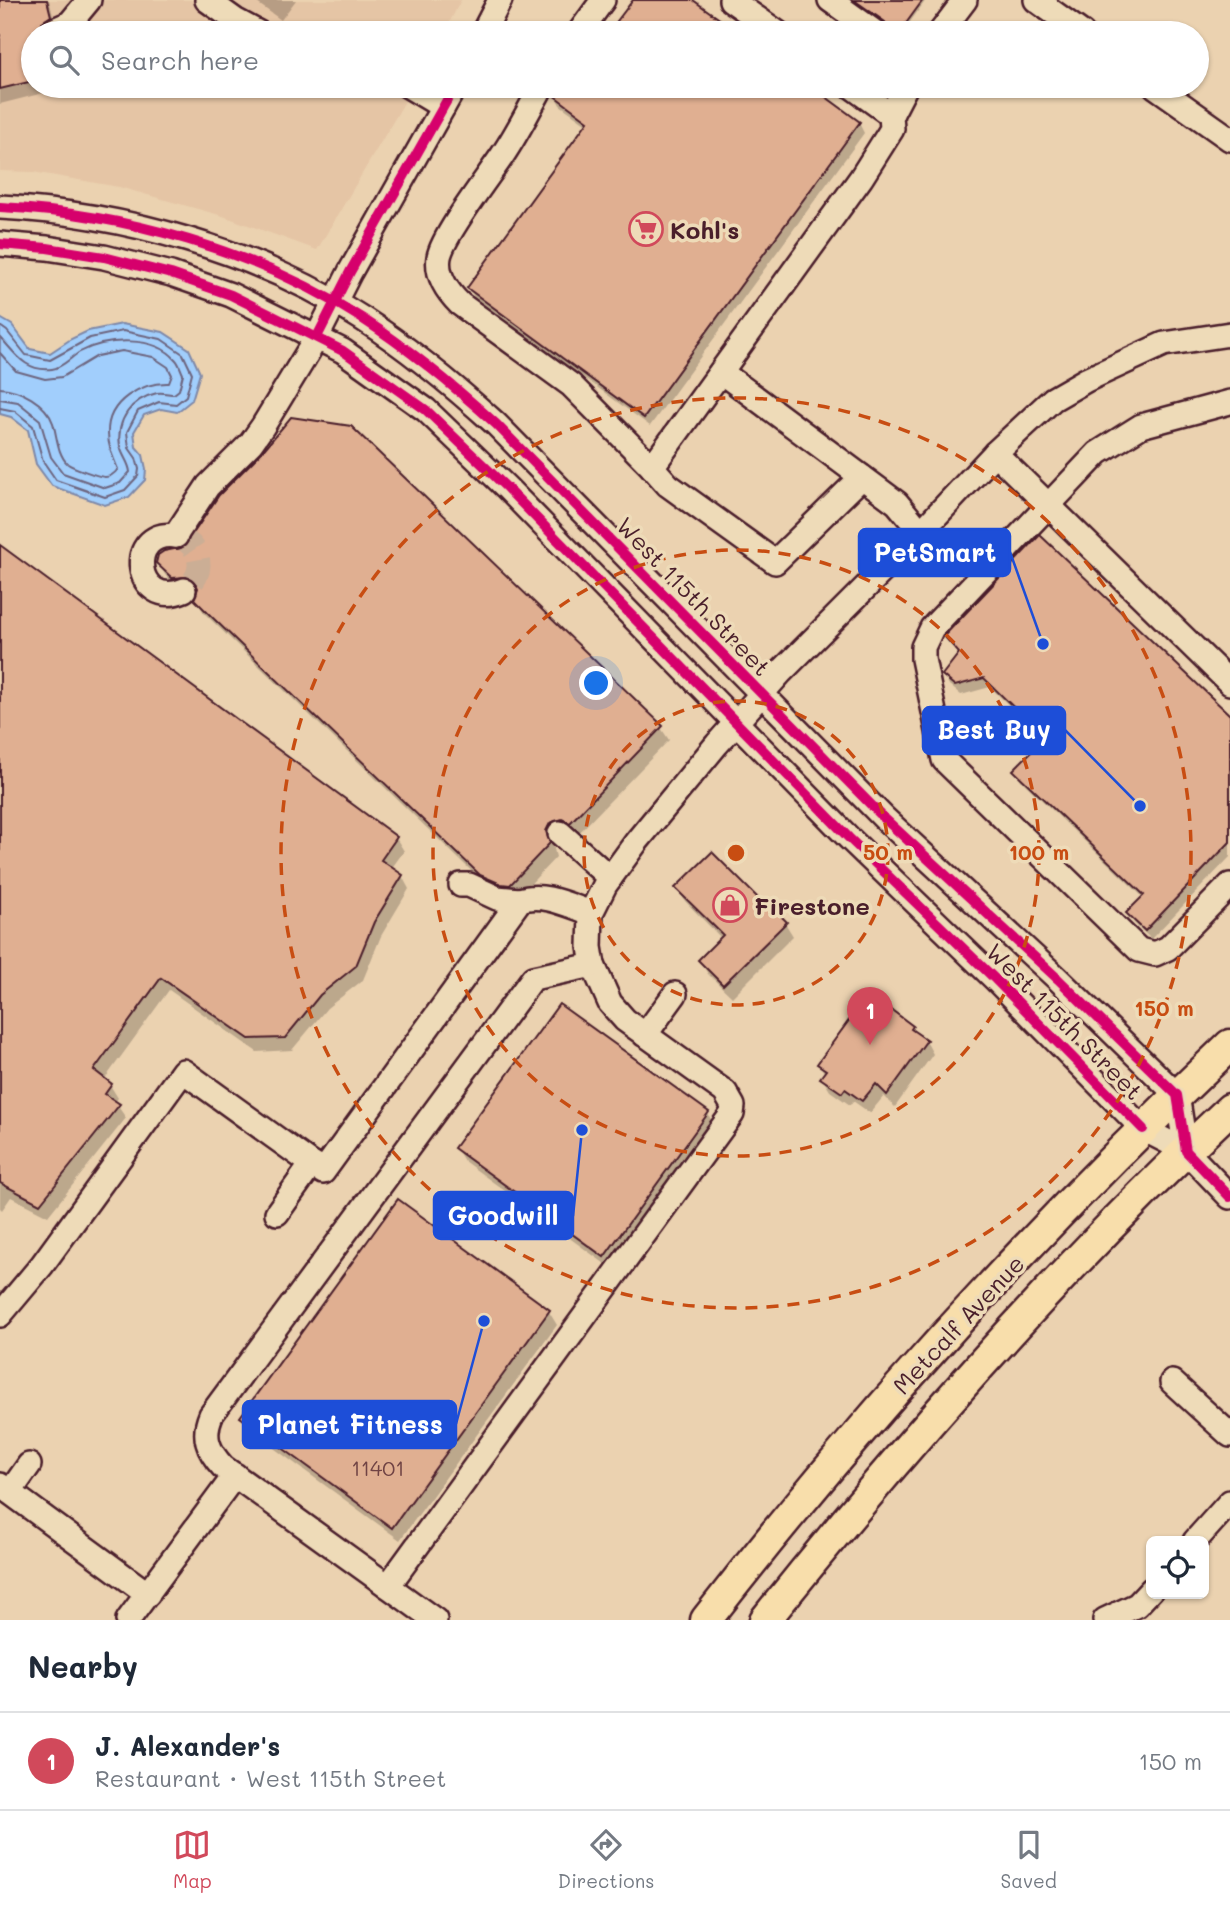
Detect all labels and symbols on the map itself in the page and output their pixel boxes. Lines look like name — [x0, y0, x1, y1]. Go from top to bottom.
supermarket icon: Kohl's — [627, 210, 665, 248]
place label: Kohl's — [670, 214, 739, 245]
street label: West 115th Street — [610, 510, 778, 682]
callout: PetSmart — [859, 529, 1010, 576]
text: PetSmart — [874, 535, 996, 569]
your location — [579, 666, 613, 700]
callout: Best Buy — [923, 707, 1065, 754]
text: Best Buy — [937, 712, 1051, 746]
text: 50 m — [863, 838, 913, 865]
text: 100 m — [1009, 838, 1069, 865]
centre of rings — [724, 841, 748, 865]
shop icon: Firestone — [711, 886, 749, 924]
place label: Firestone — [754, 890, 870, 921]
street label: West 115th Street — [980, 936, 1150, 1106]
pin: 1 — [847, 987, 893, 1045]
text: 150 m — [1134, 994, 1194, 1021]
callout: Goodwill — [434, 1192, 573, 1239]
text: Goodwill — [448, 1198, 558, 1232]
street label: Metcalf Avenue — [885, 1248, 1031, 1400]
callout: Planet Fitness — [243, 1401, 456, 1448]
text: Planet Fitness — [257, 1407, 443, 1441]
house number: 11401 — [351, 1454, 405, 1481]

